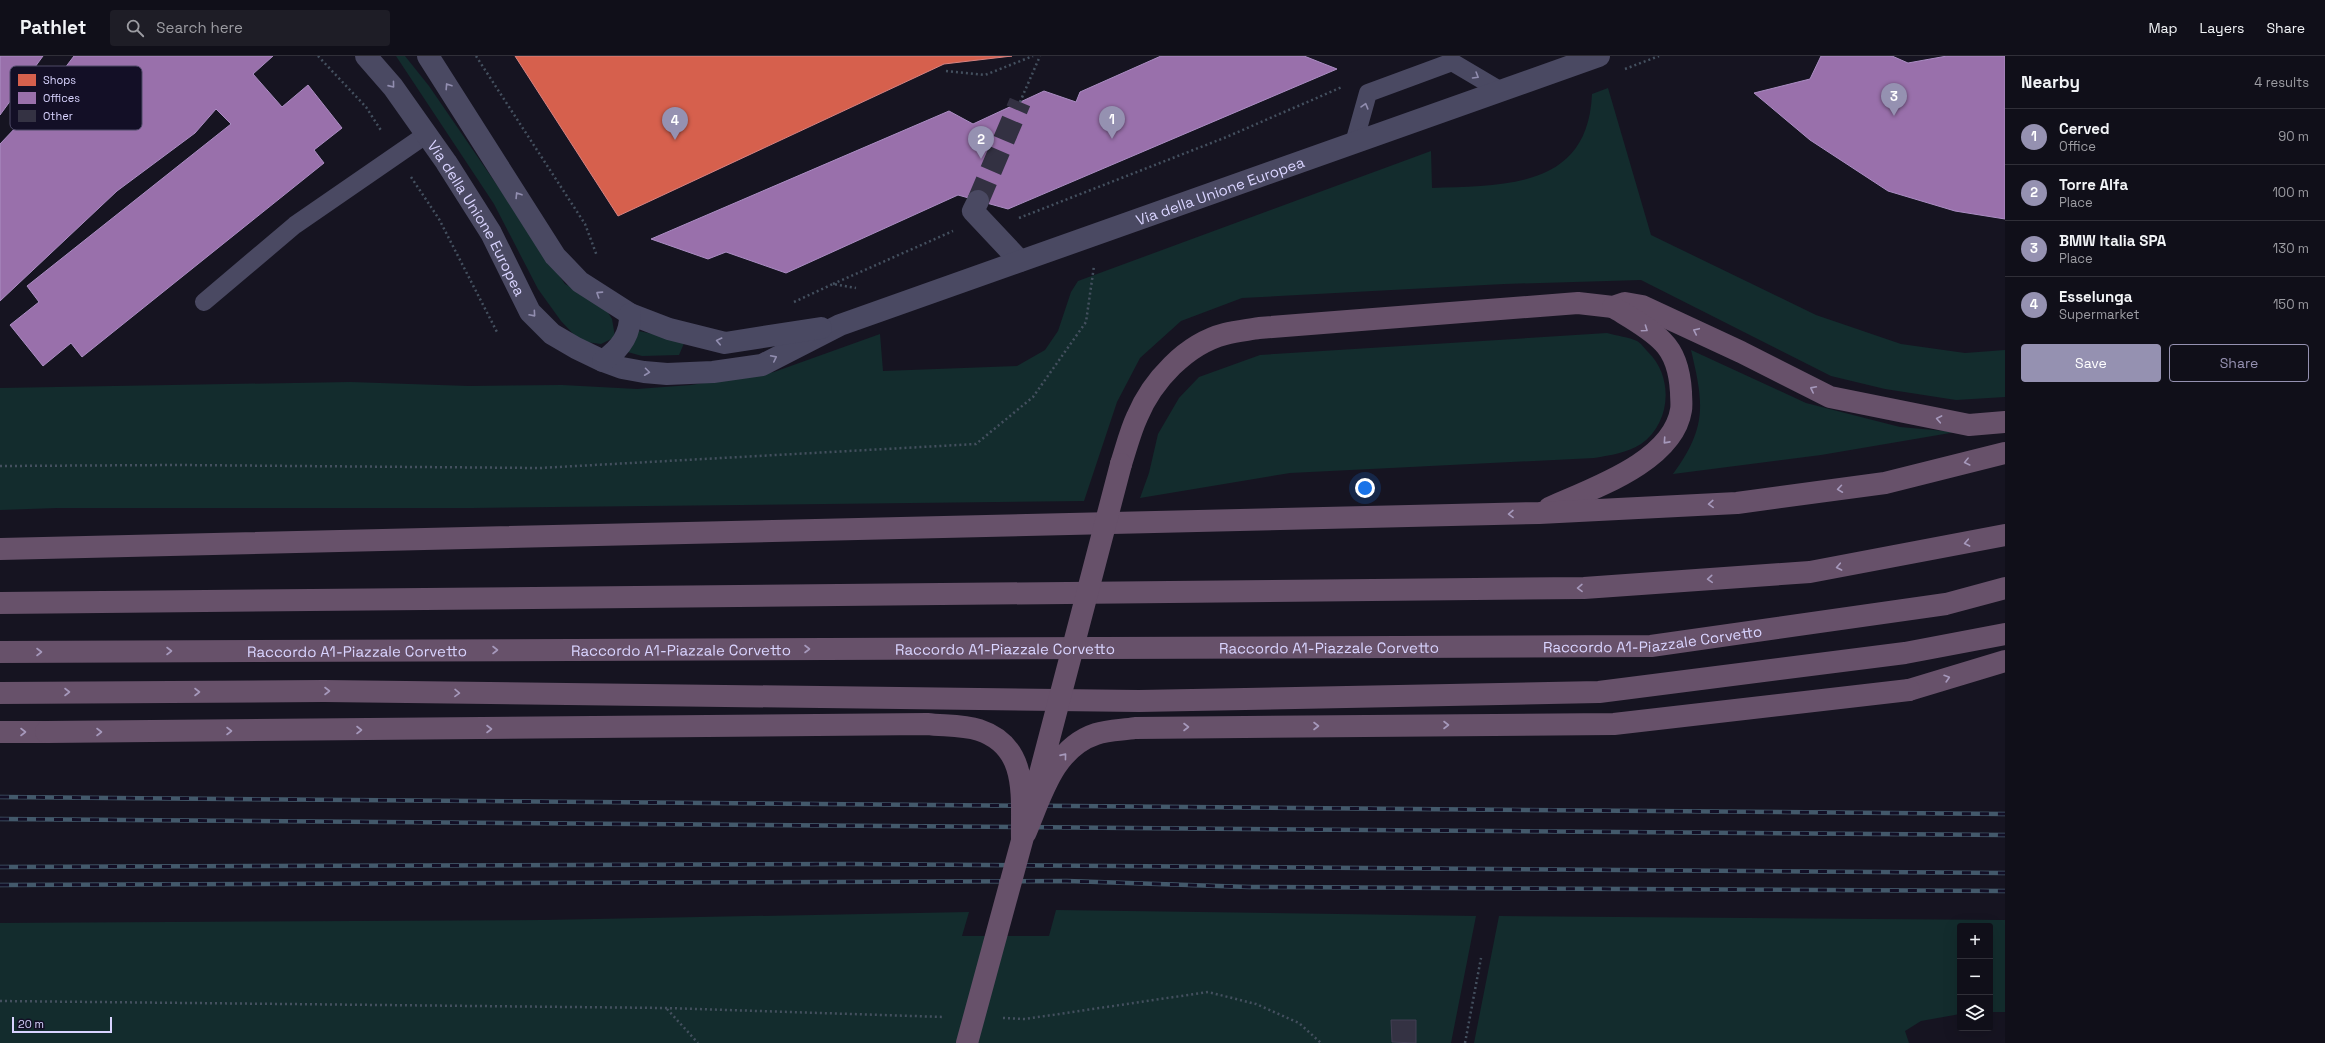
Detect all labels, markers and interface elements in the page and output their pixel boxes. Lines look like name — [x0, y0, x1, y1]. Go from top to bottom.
search box — [110, 10, 390, 46]
text: Pathlet — [20, 15, 86, 40]
icon: search — [124, 17, 146, 39]
text: Search here — [156, 18, 243, 37]
text: Map — [2148, 19, 2178, 37]
text: Layers — [2200, 19, 2244, 37]
text: Share — [2266, 19, 2305, 37]
legend — [10, 66, 142, 130]
text: Nearby — [2021, 71, 2080, 93]
one-way arrow — [1472, 72, 1479, 79]
text: Shops — [43, 73, 76, 87]
text: 4 results — [2254, 74, 2309, 91]
one-way arrow — [387, 81, 394, 88]
one-way arrow — [445, 83, 452, 90]
pin: 3 — [1881, 83, 1907, 116]
text: Offices — [43, 91, 80, 105]
one-way arrow — [1360, 102, 1369, 109]
pin: 1 — [1099, 106, 1125, 139]
pin: 4 — [662, 107, 688, 140]
text: Other — [43, 109, 73, 123]
text: Cerved — [2059, 119, 2110, 138]
pin: 2 — [968, 126, 994, 159]
text: 1 — [2031, 128, 2037, 145]
text: 90 m — [2278, 128, 2309, 145]
street label: Via della Unione Europea — [424, 136, 530, 299]
text: Office — [2059, 138, 2096, 155]
street label: Via della Unione Europea — [1133, 152, 1307, 229]
text: Torre Alfa — [2059, 175, 2128, 194]
text: 2 — [2030, 184, 2038, 201]
text: 100 m — [2272, 184, 2309, 201]
one-way arrow — [515, 192, 522, 199]
text: Place — [2059, 194, 2093, 211]
text: BMW Italia SPA — [2059, 231, 2166, 250]
text: 3 — [2030, 240, 2038, 257]
text: 130 m — [2273, 240, 2309, 257]
text: Place — [2059, 250, 2093, 267]
text: Esselunga — [2059, 287, 2132, 306]
one-way arrow — [596, 291, 603, 299]
text: 4 — [2030, 296, 2038, 313]
text: 150 m — [2273, 296, 2309, 313]
text: Supermarket — [2059, 306, 2140, 323]
one-way arrow — [529, 310, 536, 317]
one-way arrow — [1641, 324, 1648, 332]
one-way arrow — [1693, 328, 1701, 336]
one-way arrow — [715, 338, 722, 346]
button: Save — [2021, 344, 2161, 382]
button: Share — [2169, 344, 2309, 382]
one-way arrow — [770, 355, 778, 363]
one-way arrow — [643, 367, 650, 376]
one-way arrow — [1810, 386, 1817, 394]
one-way arrow — [1936, 416, 1942, 424]
one-way arrow — [1663, 436, 1670, 444]
one-way arrow — [1964, 458, 1970, 466]
your location — [1355, 478, 1375, 498]
one-way arrow — [1837, 484, 1843, 493]
one-way arrow — [1708, 500, 1714, 509]
one-way arrow — [1508, 510, 1514, 518]
one-way arrow — [1964, 538, 1970, 546]
one-way arrow — [1836, 562, 1842, 570]
one-way arrow — [1707, 575, 1713, 584]
one-way arrow — [1577, 584, 1583, 592]
street label: Raccordo A1-Piazzale Corvetto — [1543, 621, 1763, 656]
street label: Raccordo A1-Piazzale Corvetto — [1219, 637, 1439, 657]
street label: Raccordo A1-Piazzale Corvetto — [895, 638, 1115, 658]
street label: Raccordo A1-Piazzale Corvetto — [571, 640, 791, 659]
street label: Raccordo A1-Piazzale Corvetto — [247, 641, 467, 661]
one-way arrow — [804, 645, 810, 653]
one-way arrow — [492, 646, 498, 654]
one-way arrow — [166, 647, 172, 655]
one-way arrow — [36, 648, 42, 656]
one-way arrow — [1943, 674, 1950, 683]
one-way arrow — [324, 687, 330, 695]
one-way arrow — [64, 688, 70, 696]
one-way arrow — [194, 688, 200, 696]
one-way arrow — [454, 689, 460, 697]
one-way arrow — [1443, 721, 1449, 729]
one-way arrow — [1313, 722, 1319, 730]
one-way arrow — [1183, 723, 1189, 731]
one-way arrow — [486, 725, 492, 733]
one-way arrow — [356, 726, 362, 734]
one-way arrow — [226, 727, 232, 735]
one-way arrow — [20, 728, 26, 736]
one-way arrow — [96, 728, 102, 736]
one-way arrow — [1059, 753, 1066, 760]
map controls — [1957, 923, 1993, 1031]
button: + — [1957, 923, 1993, 959]
button: − — [1957, 959, 1993, 995]
button: layers — [1957, 995, 1993, 1031]
scale bar — [12, 1015, 112, 1034]
text: 20 m — [18, 1017, 44, 1031]

